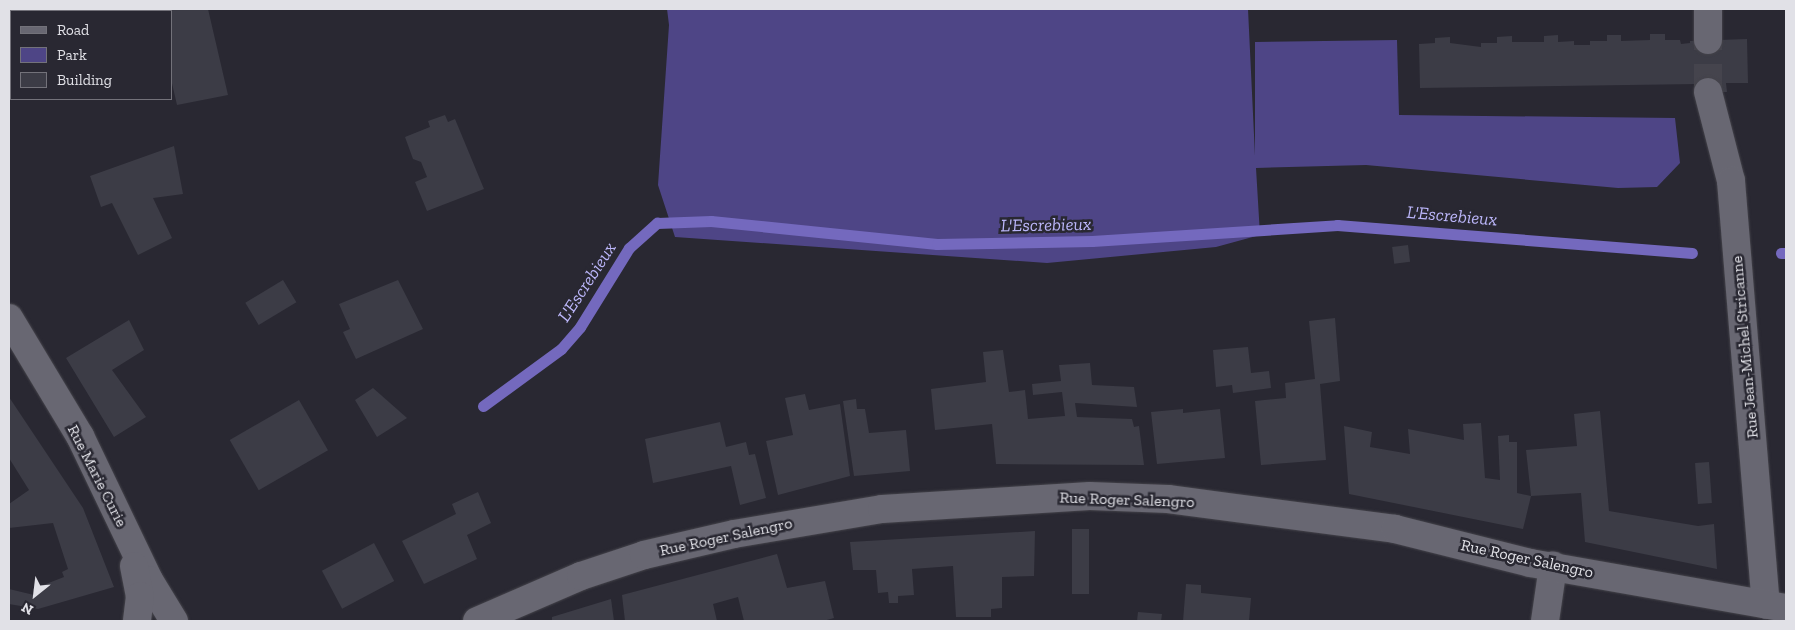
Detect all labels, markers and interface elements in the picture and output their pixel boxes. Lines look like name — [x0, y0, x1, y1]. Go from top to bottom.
legend — [10, 10, 172, 100]
text: Road — [57, 21, 89, 39]
text: Park — [57, 46, 87, 64]
text: Building — [57, 71, 112, 89]
water label: L'Escrebieux — [1406, 201, 1498, 231]
water label: L'Escrebieux — [1000, 213, 1092, 237]
water label: L'Escrebieux — [553, 238, 621, 326]
street label: Rue Jean-Michel Stricanne — [1727, 255, 1763, 439]
street label: Rue Marie Curie — [63, 422, 131, 530]
street label: Rue Roger Salengro — [1059, 488, 1195, 512]
street label: Rue Roger Salengro — [658, 514, 794, 560]
street label: Rue Roger Salengro — [1459, 536, 1595, 582]
north arrow — [10, 570, 60, 620]
text: N — [19, 599, 36, 619]

